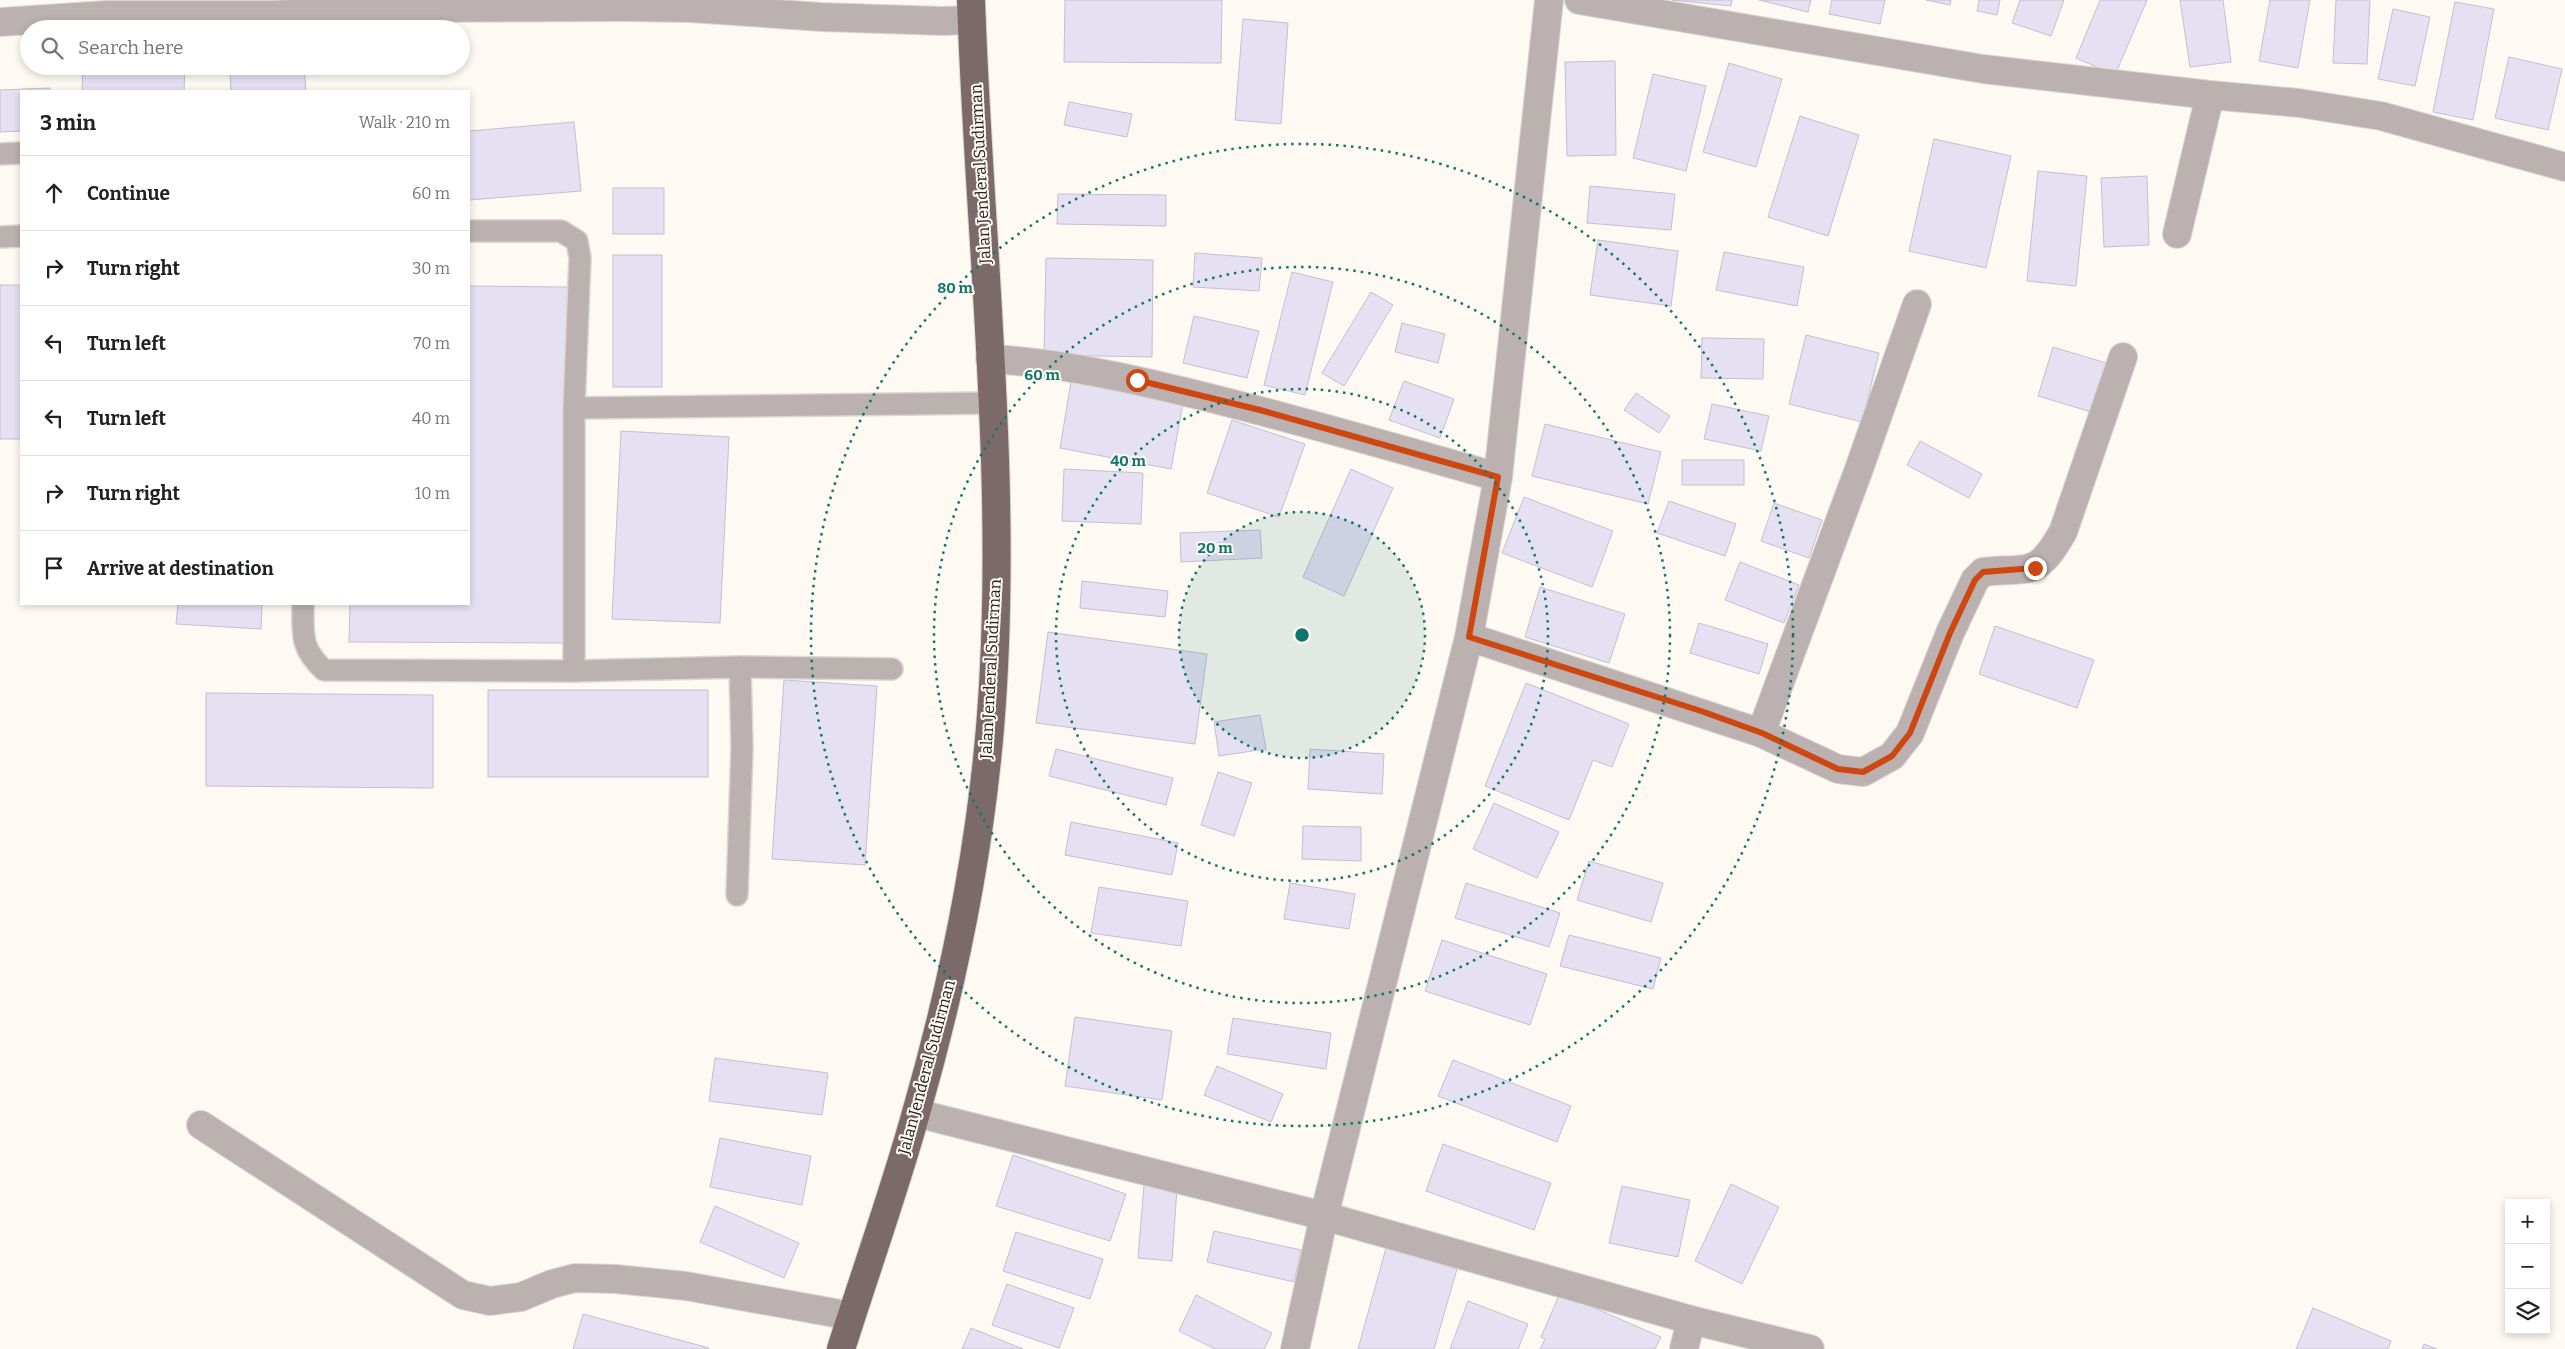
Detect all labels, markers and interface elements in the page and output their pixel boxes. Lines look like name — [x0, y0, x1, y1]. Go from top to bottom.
search box — [20, 20, 470, 75]
icon: search — [38, 34, 66, 62]
text: Search here — [78, 36, 183, 59]
street label: Jalan Jenderal Sudirman — [966, 84, 995, 265]
text: 3 min — [40, 110, 96, 136]
text: Walk · 210 m — [359, 113, 450, 132]
icon: ahead — [40, 179, 68, 207]
text: Continue — [87, 182, 170, 205]
text: 60 m — [412, 184, 450, 203]
icon: right — [40, 254, 68, 282]
text: Turn right — [87, 257, 180, 280]
text: 30 m — [412, 259, 450, 278]
text: 80 m — [937, 279, 973, 297]
icon: left — [40, 329, 68, 357]
text: Turn left — [87, 332, 166, 355]
text: 70 m — [414, 334, 450, 353]
text: 60 m — [1024, 366, 1060, 384]
route start — [1126, 369, 1149, 392]
icon: left — [40, 404, 68, 432]
text: Turn left — [87, 407, 166, 430]
text: 40 m — [412, 409, 450, 428]
text: 40 m — [1110, 452, 1147, 470]
icon: right — [40, 479, 68, 507]
text: Turn right — [87, 482, 180, 505]
text: 10 m — [415, 484, 450, 503]
text: 20 m — [1198, 539, 1233, 557]
icon: arrive — [40, 554, 68, 582]
text: Arrive at destination — [87, 557, 274, 580]
route end — [2024, 557, 2047, 580]
street label: Jalan Jenderal Sudirman — [976, 579, 1005, 760]
centre of rings — [1293, 626, 1311, 644]
street label: Jalan Jenderal Sudirman — [894, 978, 959, 1158]
map controls — [2505, 1199, 2550, 1334]
button: + — [2505, 1199, 2550, 1244]
button: − — [2505, 1244, 2550, 1289]
button: layers — [2505, 1289, 2550, 1334]

